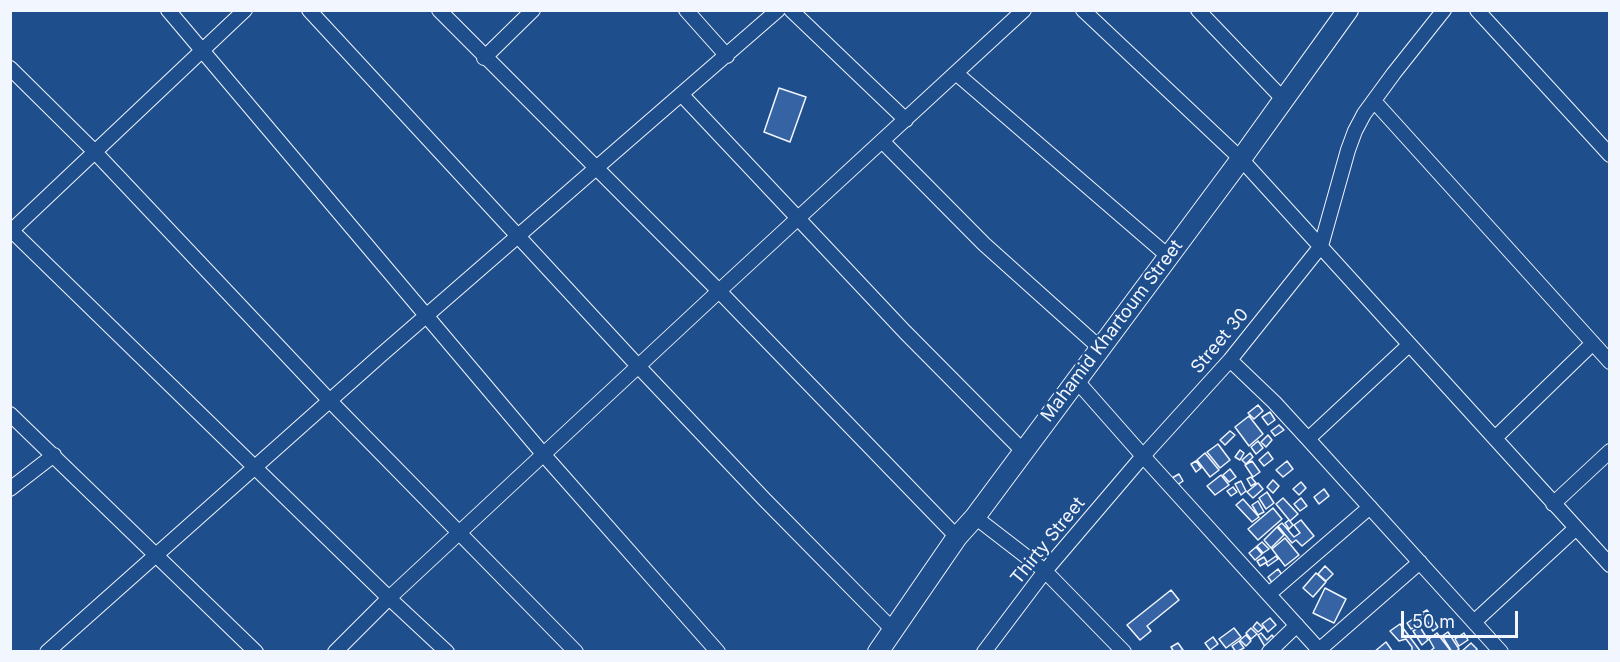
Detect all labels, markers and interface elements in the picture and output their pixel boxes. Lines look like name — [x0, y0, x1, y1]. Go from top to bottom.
street label: Mahamid Khartoum Street — [1037, 236, 1187, 426]
street label: Street 30 — [1187, 304, 1253, 378]
street label: Thirty Street — [1006, 493, 1090, 589]
scale bar — [1404, 599, 1521, 637]
text: 50 m — [1412, 611, 1455, 632]

